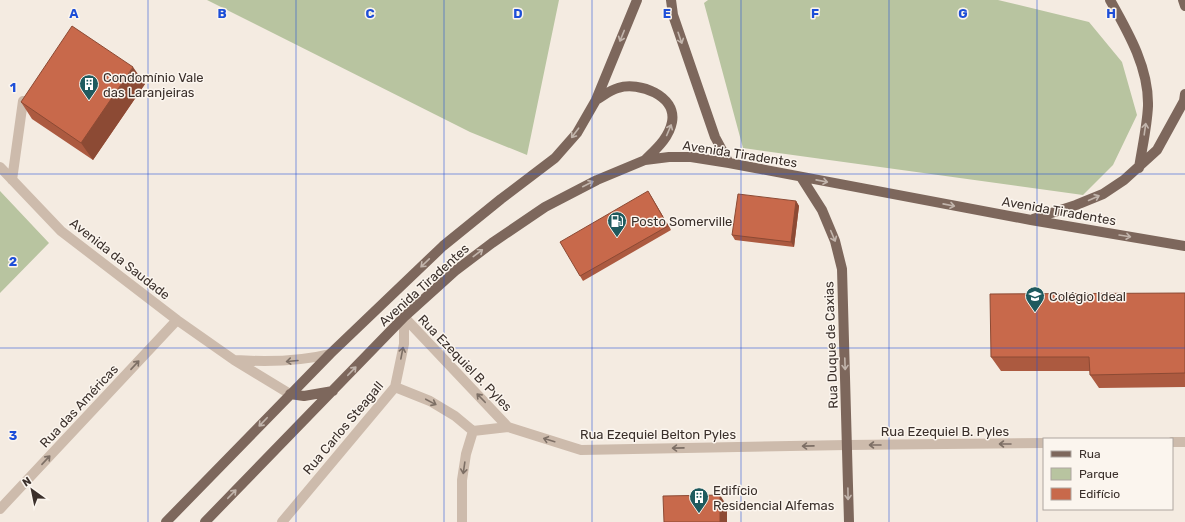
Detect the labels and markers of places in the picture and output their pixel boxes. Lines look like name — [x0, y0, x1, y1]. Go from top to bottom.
place label: Condomínio Vale das Laranjeiras — [103, 70, 204, 100]
building icon: Condomínio Vale das Laranjeiras — [78, 73, 100, 101]
fuel station icon: Posto Somerville — [606, 210, 628, 238]
place label: Posto Somerville — [631, 214, 732, 229]
school or university icon: Colégio Ideal — [1024, 285, 1046, 313]
place label: Colégio Ideal — [1049, 289, 1126, 305]
place label: Edifício Residencial Alfemas — [713, 483, 835, 513]
building icon: Edifício Residencial Alfemas — [688, 486, 710, 514]

